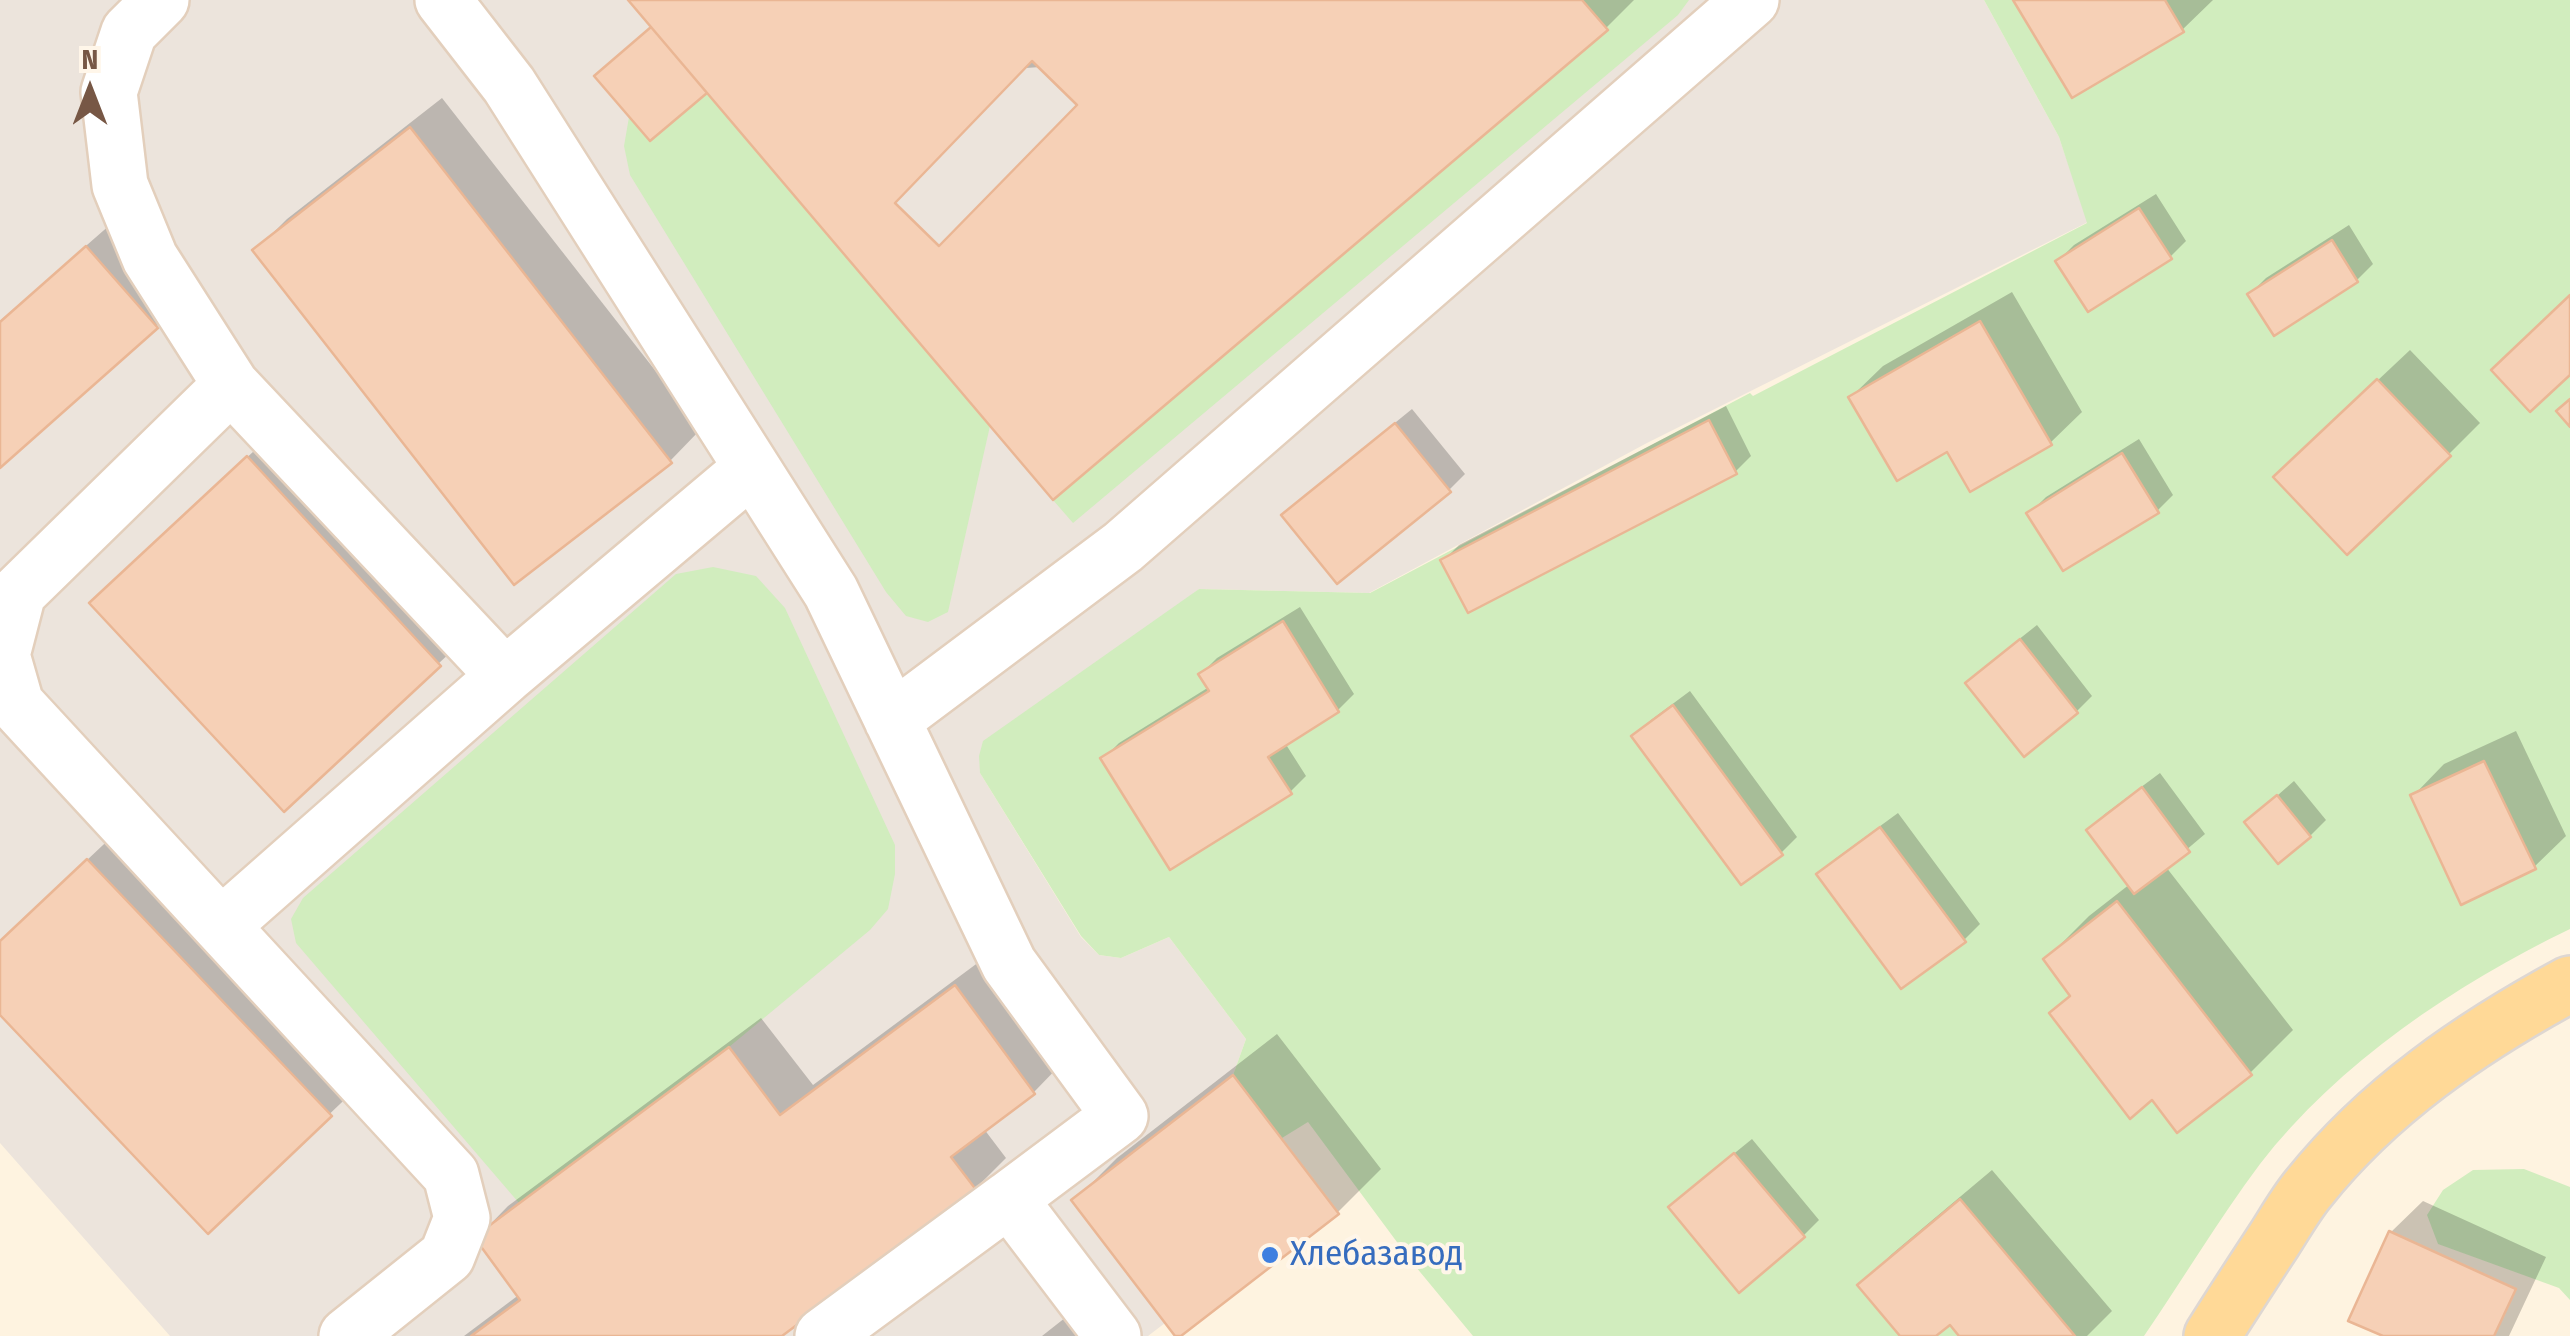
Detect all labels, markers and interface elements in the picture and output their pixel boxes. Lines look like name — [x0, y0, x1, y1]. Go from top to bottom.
north arrow — [40, 40, 140, 140]
text: N — [82, 43, 98, 76]
place label: Хлебазавод — [1290, 1234, 1463, 1276]
marker: Хлебазавод — [1259, 1244, 1281, 1266]

